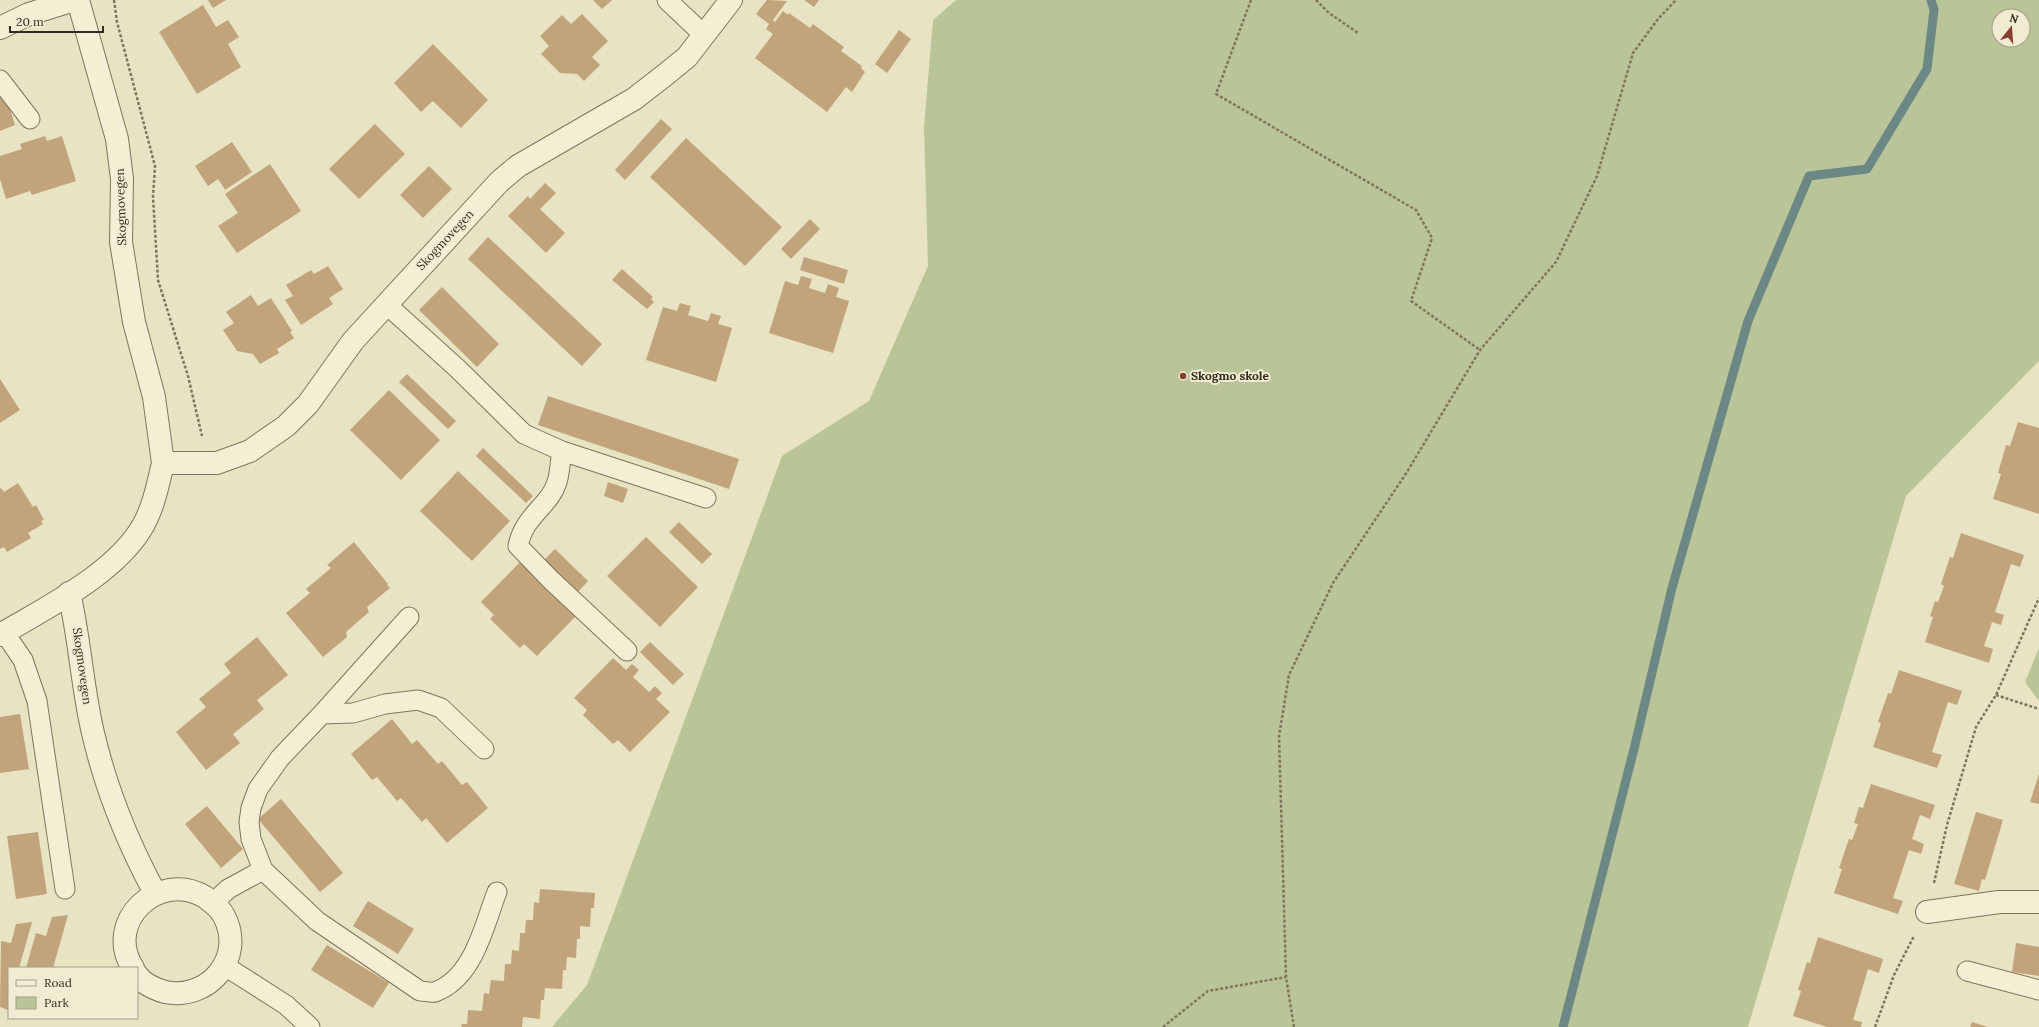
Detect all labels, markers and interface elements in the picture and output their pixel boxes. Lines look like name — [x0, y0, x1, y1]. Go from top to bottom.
scale bar — [10, 8, 103, 34]
north arrow — [1991, 8, 2031, 48]
text: N — [2008, 10, 2021, 27]
text: 20 m — [16, 14, 44, 29]
street label: Skogmovegen — [112, 168, 129, 246]
street label: Skogmovegen — [413, 206, 477, 273]
place label: Skogmo skole — [1191, 368, 1270, 383]
marker: Skogmo skole — [1178, 371, 1188, 381]
street label: Skogmovegen — [70, 627, 95, 705]
legend — [8, 967, 138, 1019]
text: Road — [44, 975, 72, 990]
text: Park — [44, 995, 70, 1010]

